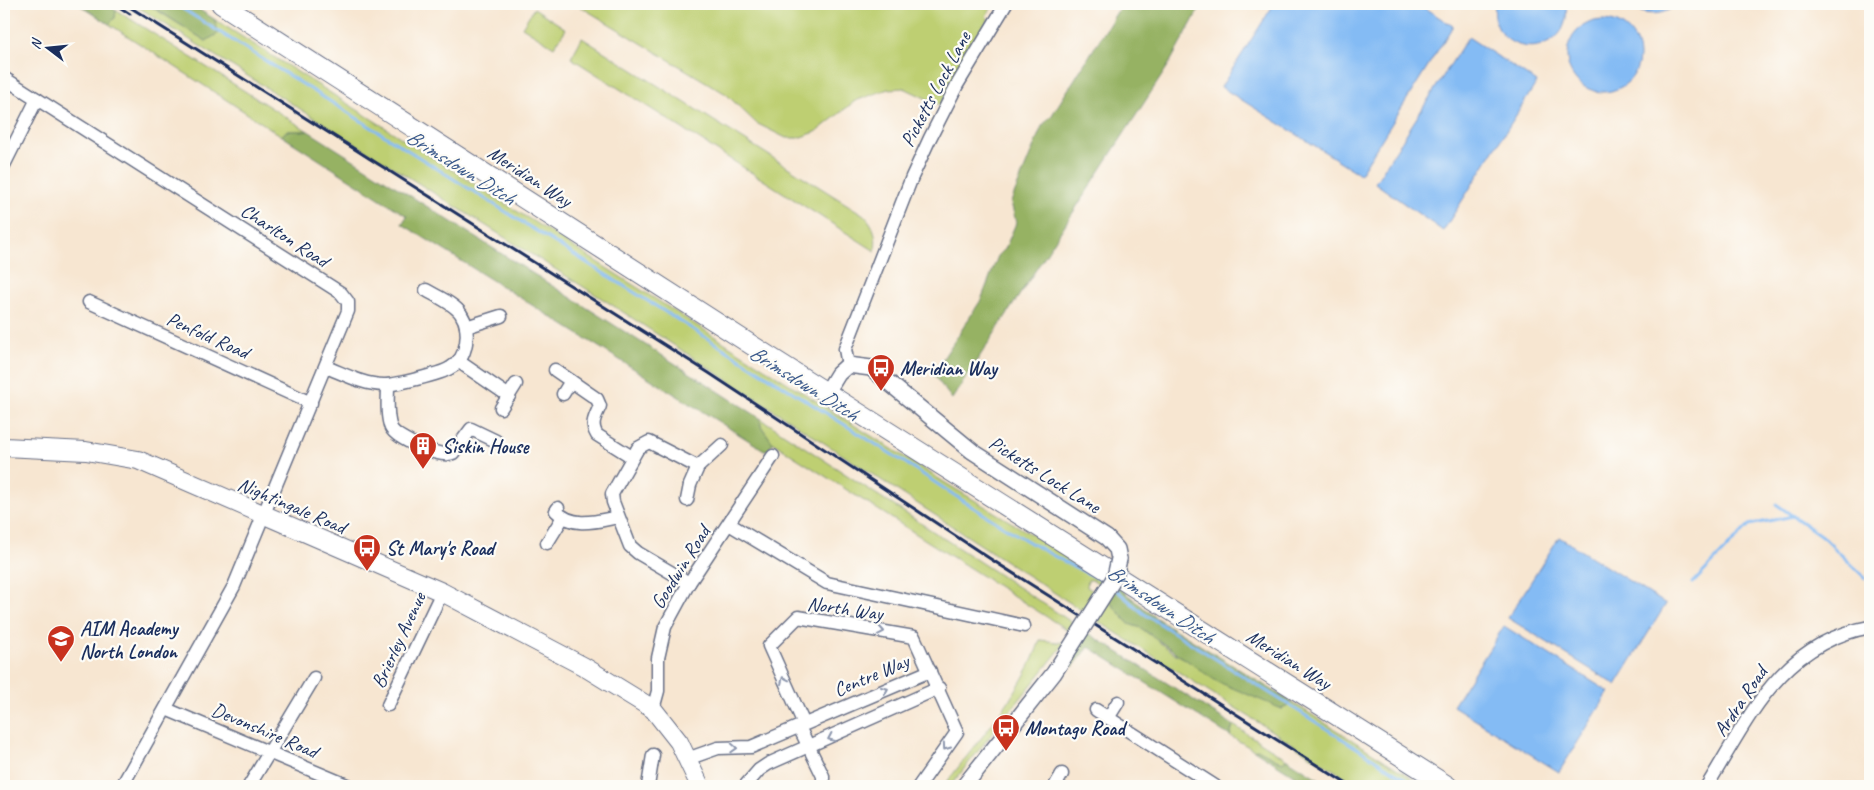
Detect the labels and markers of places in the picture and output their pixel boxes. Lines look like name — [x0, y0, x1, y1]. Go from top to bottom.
bus stop icon: Meridian Way — [866, 353, 896, 392]
place label: Meridian Way — [900, 356, 999, 381]
building icon: Siskin House — [408, 431, 438, 470]
place label: Siskin House — [442, 434, 530, 459]
bus stop icon: St Mary's Road — [352, 533, 382, 572]
place label: St Mary's Road — [386, 536, 498, 561]
place label: AIM Academy North London — [80, 616, 180, 664]
school or university icon: AIM Academy North London — [46, 624, 76, 663]
bus stop icon: Montagu Road — [991, 713, 1021, 752]
place label: Montagu Road — [1025, 716, 1128, 741]

